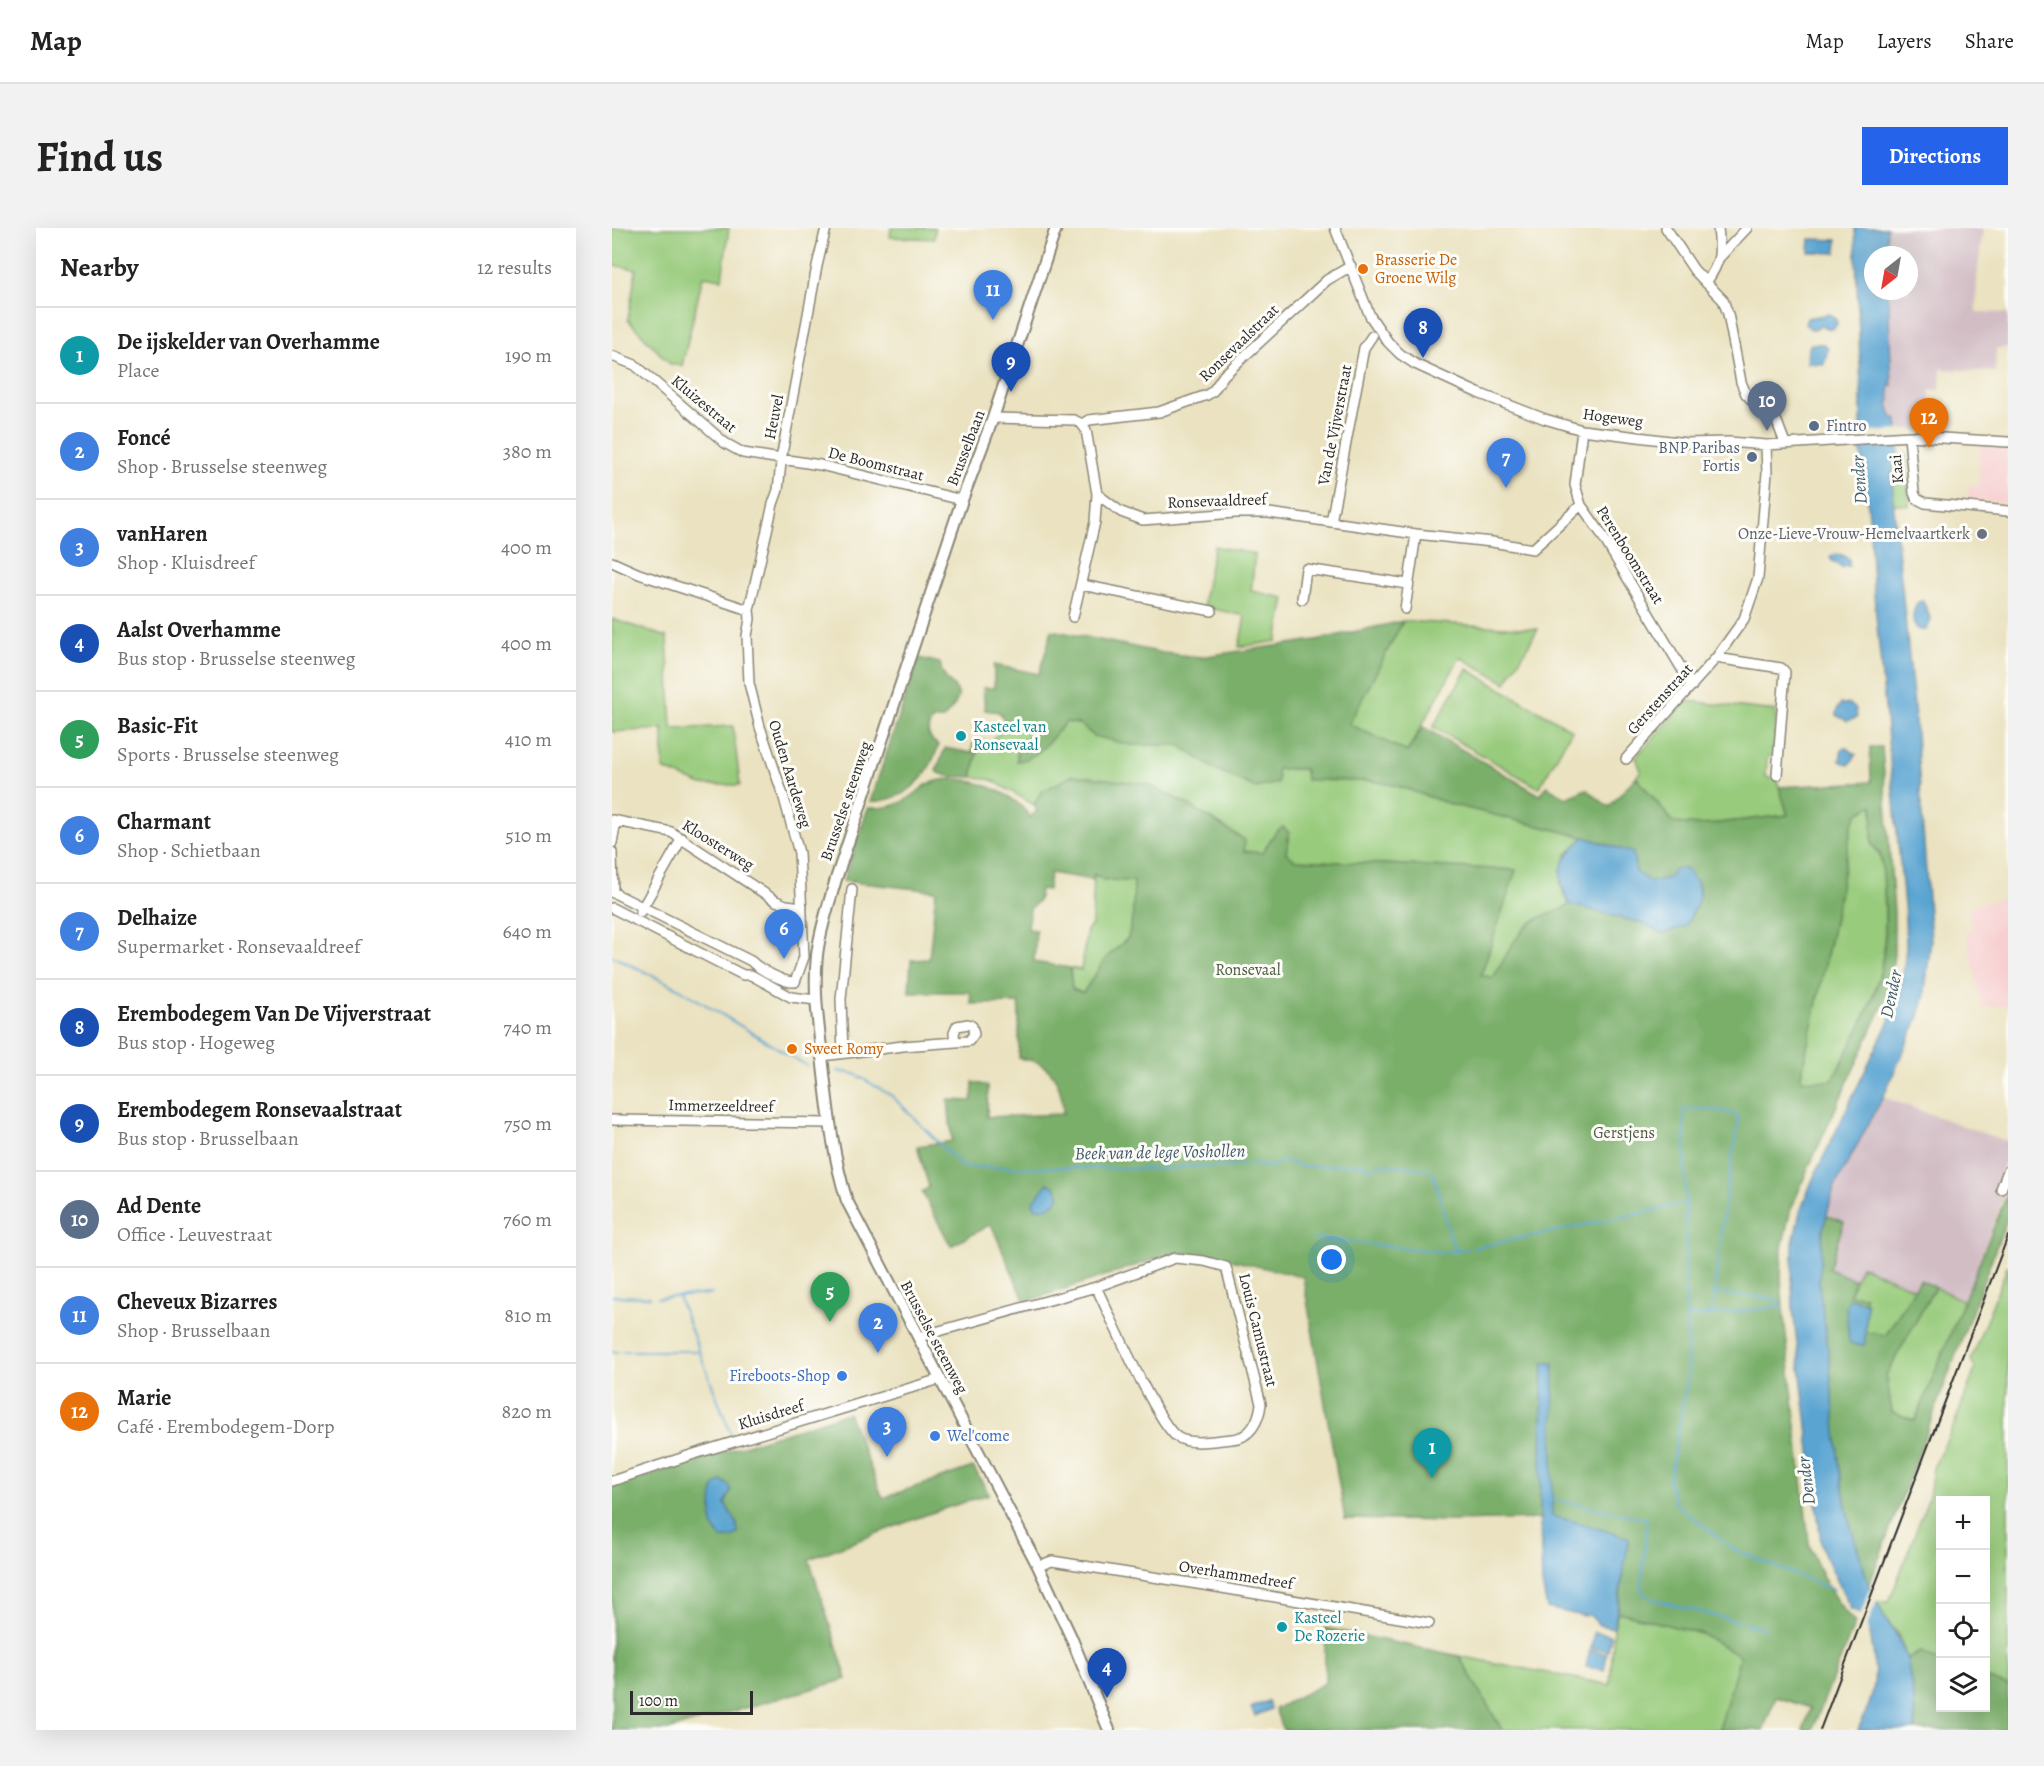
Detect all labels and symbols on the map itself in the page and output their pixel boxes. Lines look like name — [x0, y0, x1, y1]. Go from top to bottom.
north arrow — [1864, 246, 1918, 300]
place label: Brasserie De Groene Wilg — [1375, 249, 1457, 289]
marker: Brasserie De Groene Wilg — [1356, 262, 1370, 276]
pin: 11 — [974, 270, 1012, 320]
street label: Ronsevaalstraat — [1194, 299, 1284, 387]
pin: 8 — [1404, 308, 1442, 358]
pin: 9 — [992, 342, 1030, 392]
street label: Van de Vijverstraat — [1312, 363, 1357, 488]
street label: Kluizestraat — [666, 370, 742, 438]
pin: 10 — [1748, 382, 1786, 431]
street label: Heuvel — [759, 392, 789, 441]
pin: 12 — [1910, 398, 1948, 448]
street label: Hogeweg — [1581, 403, 1645, 433]
street label: Brusselbaan — [941, 407, 991, 489]
place label: Fintro — [1826, 415, 1866, 437]
marker: Fintro — [1807, 419, 1821, 433]
place label: BNP Paribas Fortis — [1658, 437, 1740, 477]
pin: 7 — [1486, 438, 1526, 488]
street label: De Boomstraat — [826, 441, 926, 487]
marker: BNP Paribas Fortis — [1745, 450, 1759, 464]
street label: Kaai — [1885, 453, 1909, 485]
water label: Dender — [1845, 454, 1873, 505]
street label: Ronsevaaldreef — [1167, 488, 1270, 514]
street label: Perenboomstraat — [1591, 502, 1669, 608]
place label: Onze-Lieve-Vrouw-Hemelvaartkerk — [1738, 523, 1970, 545]
marker: Onze-Lieve-Vrouw-Hemelvaartkerk — [1975, 527, 1989, 541]
street label: Gerstenstraat — [1622, 659, 1698, 739]
place label: Kasteel van Ronsevaal — [973, 716, 1047, 756]
street label: Ouden Aardeweg — [763, 717, 817, 831]
marker: Kasteel van Ronsevaal — [954, 729, 968, 743]
street label: Brusselse steenweg — [815, 738, 877, 864]
street label: Kloosterweg — [678, 814, 758, 876]
pin: 6 — [764, 910, 804, 959]
park label: Ronsevaal — [1215, 959, 1281, 981]
water label: Dender — [1874, 967, 1908, 1020]
place label: Sweet Romy — [804, 1038, 884, 1060]
marker: Sweet Romy — [785, 1042, 799, 1056]
street label: Immerzeeldreef — [668, 1094, 777, 1118]
park label: Gerstjens — [1593, 1122, 1655, 1144]
water label: Beek van de lege Voshollen — [1074, 1139, 1246, 1165]
your location — [1317, 1245, 1346, 1274]
street label: Louis Camustraat — [1233, 1271, 1283, 1389]
pin: 5 — [810, 1272, 850, 1322]
street label: Brusselse steenweg — [895, 1276, 973, 1398]
pin: 2 — [858, 1304, 898, 1353]
place label: Fireboots-Shop — [729, 1365, 830, 1387]
marker: Fireboots-Shop — [835, 1369, 849, 1383]
street label: Kluisdreef — [735, 1394, 809, 1435]
pin: 3 — [868, 1408, 906, 1457]
place label: Wel'come — [946, 1425, 1010, 1447]
pin: 1 — [1412, 1428, 1452, 1478]
marker: Wel'come — [928, 1429, 942, 1443]
water label: Dender — [1791, 1455, 1821, 1507]
street label: Overhammedreef — [1177, 1555, 1297, 1595]
place label: Kasteel De Rozerie — [1294, 1607, 1365, 1647]
marker: Kasteel De Rozerie — [1275, 1620, 1289, 1634]
pin: 4 — [1088, 1648, 1126, 1698]
scale bar — [630, 1688, 753, 1716]

